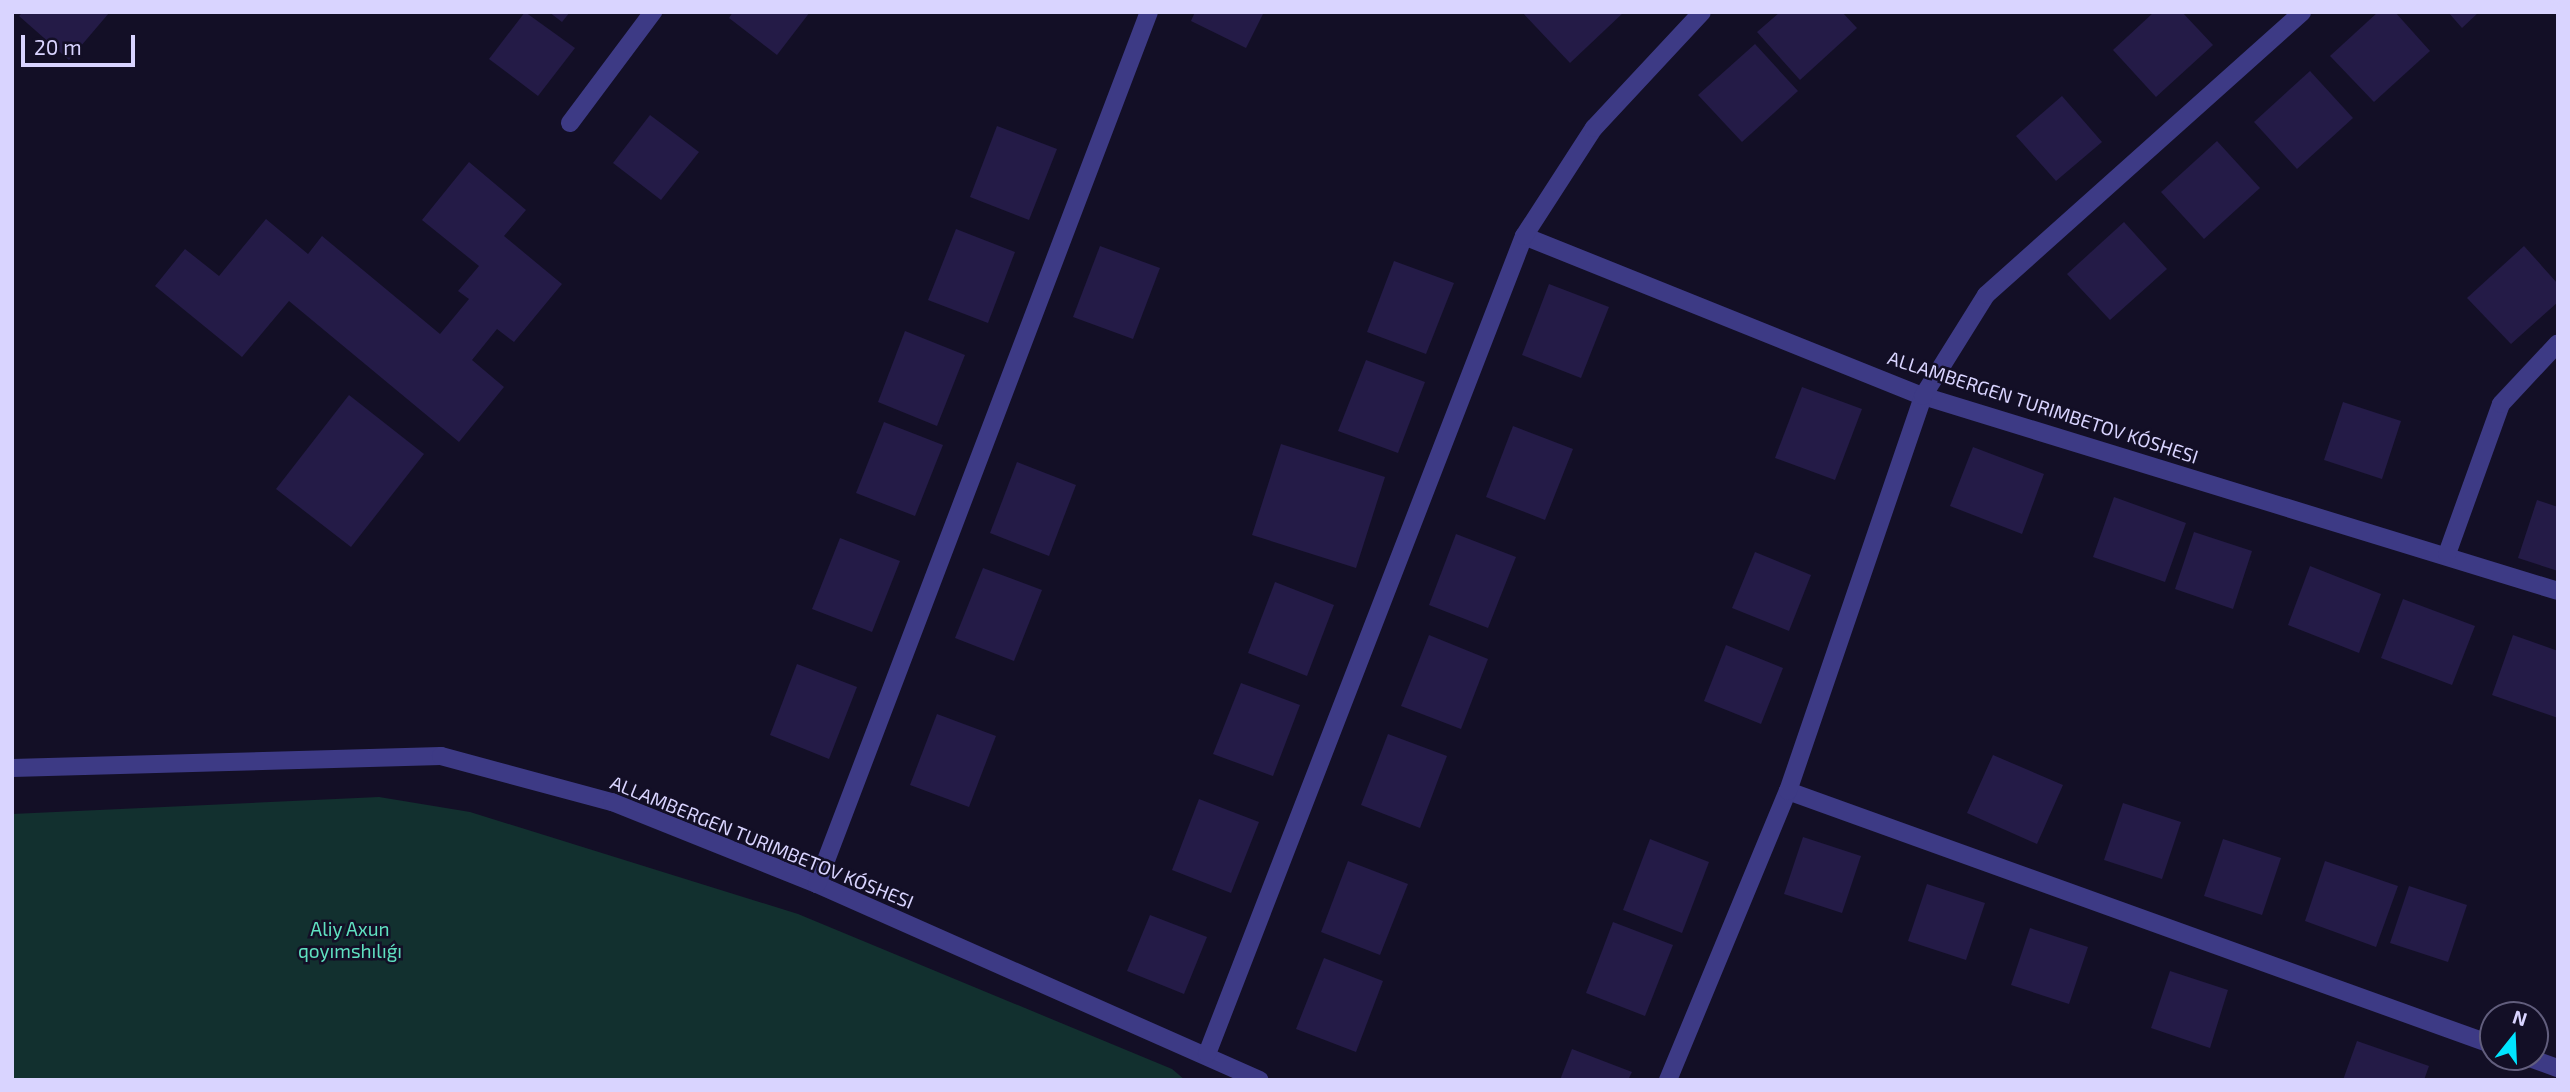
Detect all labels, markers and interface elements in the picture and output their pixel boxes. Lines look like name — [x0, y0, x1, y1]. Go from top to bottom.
scale bar — [24, 21, 138, 65]
text: 20 m — [34, 34, 82, 59]
street label: ALLAMBERGEN TURIMBETOV KÓSHESI — [1884, 346, 2202, 468]
street label: ALLAMBERGEN TURIMBETOV KÓSHESI — [607, 770, 917, 914]
park label: Aliy Axun qoyımshılıǵı — [298, 918, 402, 962]
north arrow — [2479, 1001, 2549, 1071]
text: N — [2510, 1004, 2530, 1031]

